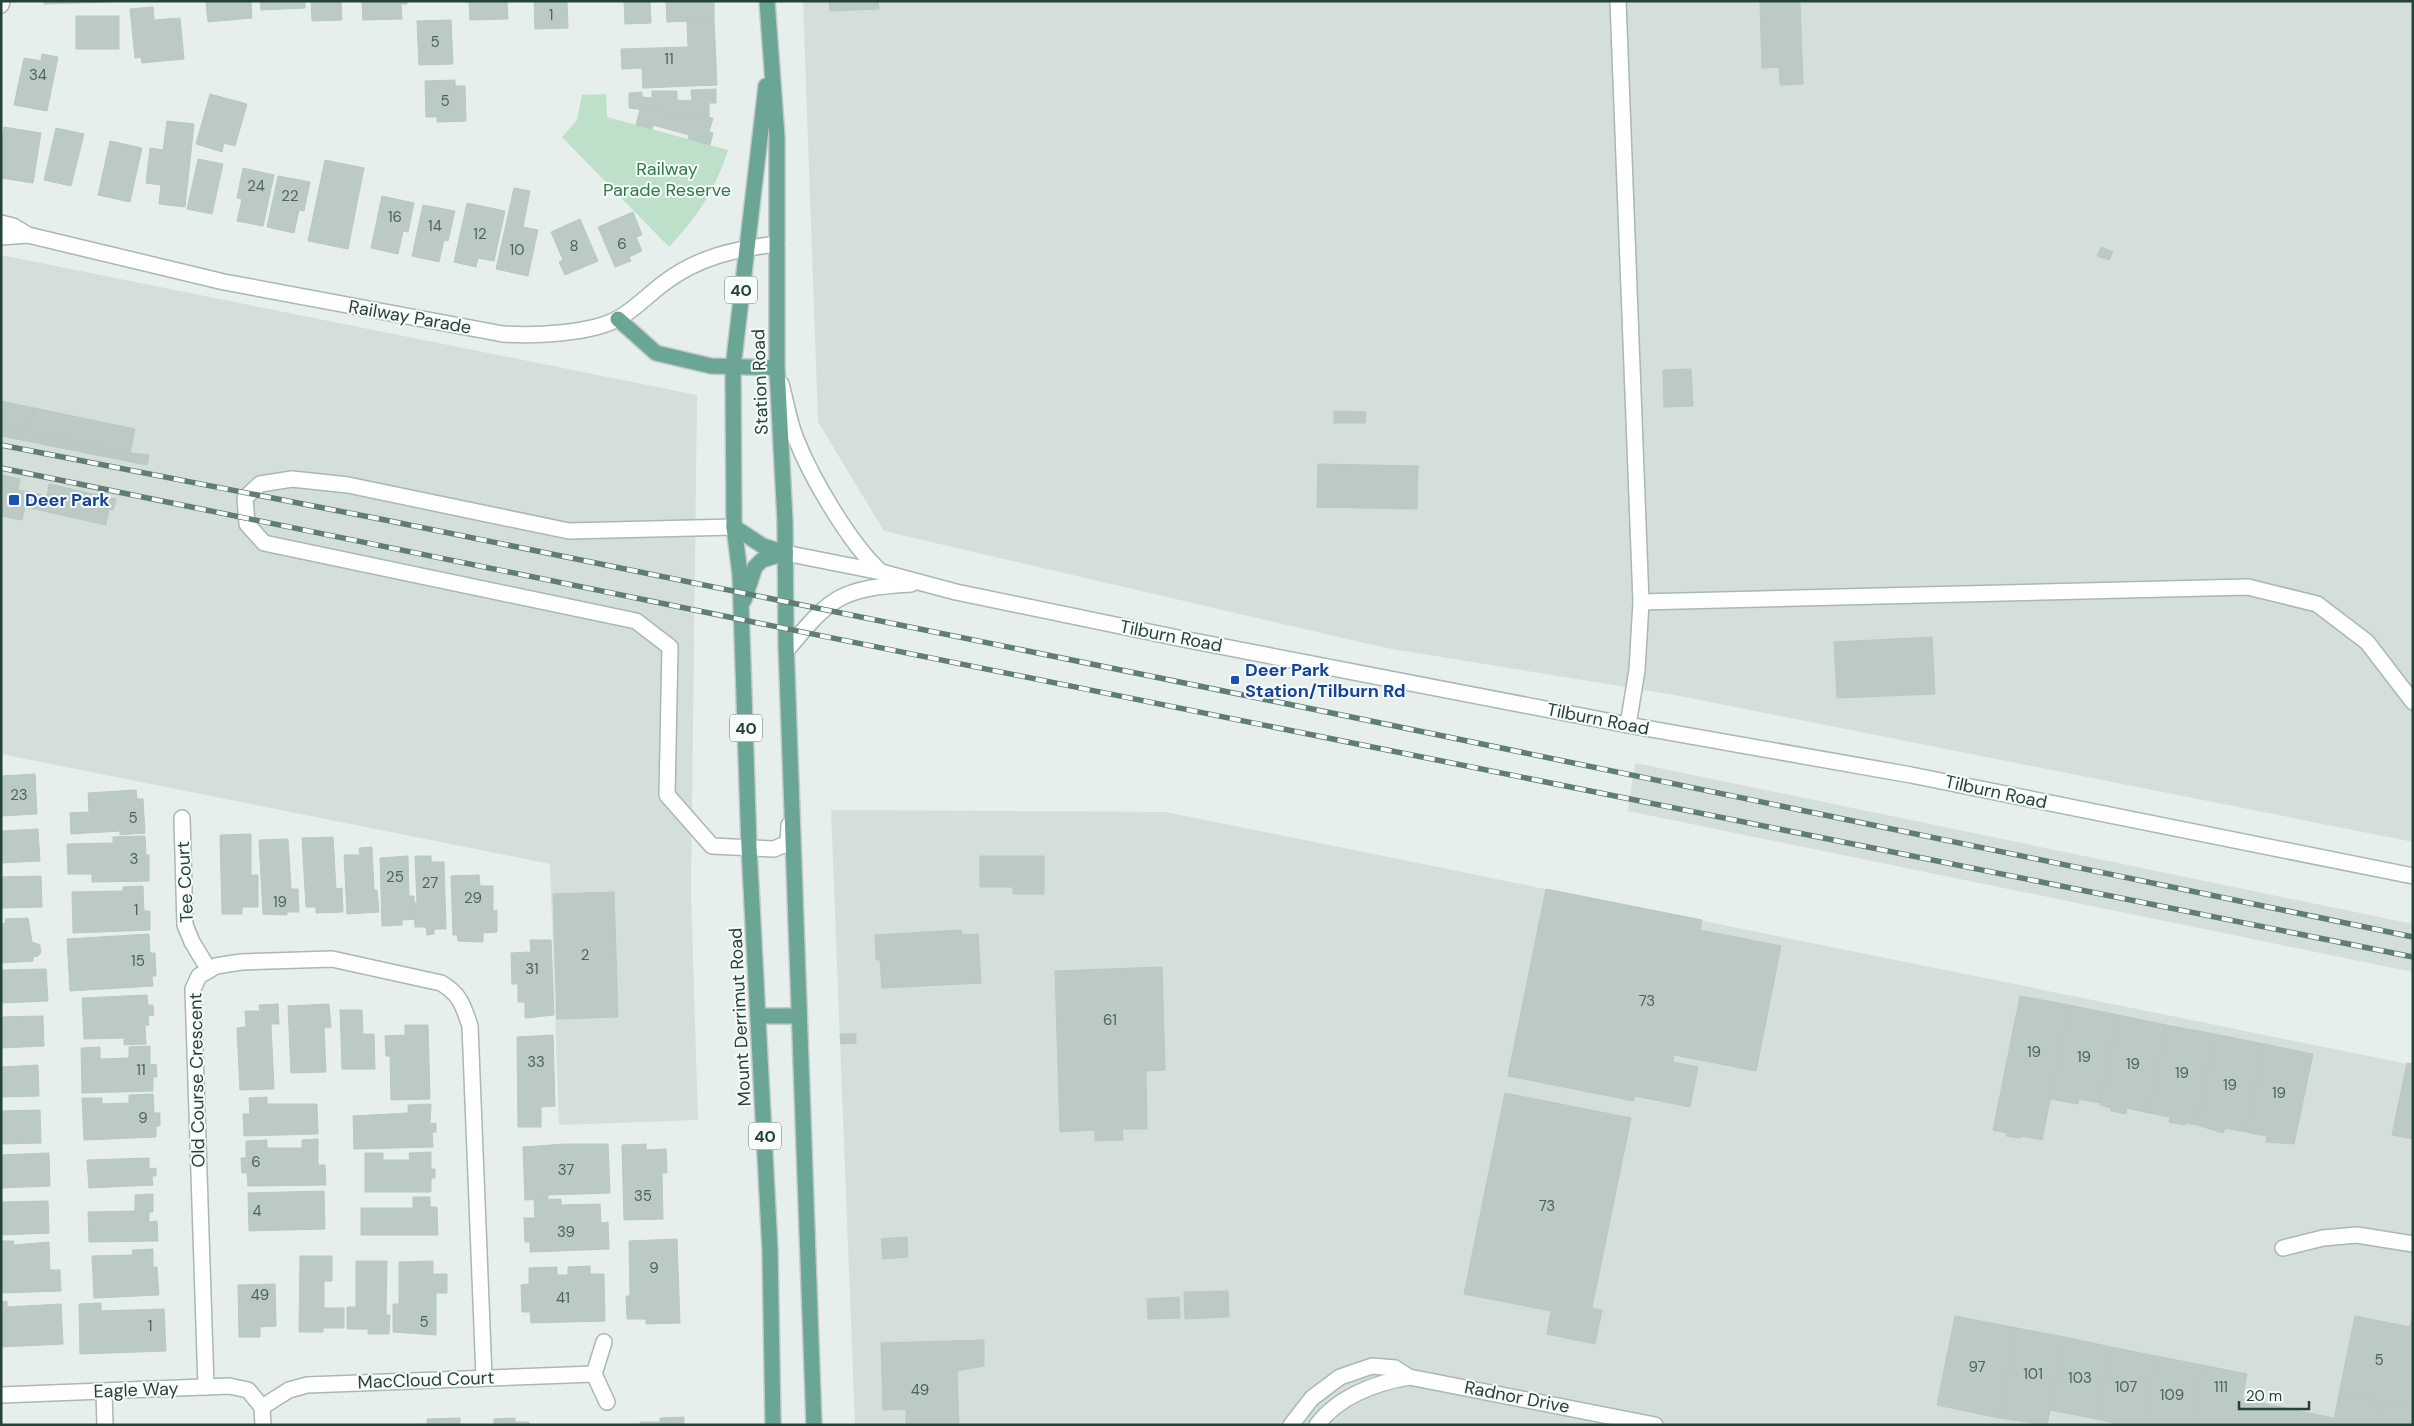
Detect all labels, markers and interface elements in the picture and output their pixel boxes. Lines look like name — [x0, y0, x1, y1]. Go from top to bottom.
house number: 1 — [549, 5, 553, 25]
house number: 5 — [430, 32, 440, 52]
house number: 11 — [664, 49, 674, 69]
house number: 34 — [29, 65, 47, 85]
house number: 5 — [440, 91, 450, 111]
park label: Railway Parade Reserve — [603, 157, 731, 202]
house number: 24 — [247, 176, 265, 196]
house number: 22 — [281, 186, 299, 206]
house number: 16 — [388, 207, 402, 227]
house number: 14 — [428, 216, 442, 236]
house number: 12 — [473, 224, 487, 244]
house number: 6 — [617, 234, 627, 254]
house number: 8 — [569, 236, 579, 256]
house number: 10 — [510, 240, 524, 260]
road number: 40 — [725, 276, 757, 304]
street label: Railway Parade — [347, 294, 473, 340]
street label: Station Road — [746, 329, 774, 435]
place label: Deer Park — [25, 488, 110, 512]
marker: Deer Park — [7, 493, 21, 507]
street label: Tilburn Road — [1118, 614, 1224, 658]
place label: Deer Park Station/Tilburn Rd — [1245, 658, 1406, 703]
marker: Deer Park Station/Tilburn Rd — [1229, 674, 1241, 686]
street label: Tilburn Road — [1545, 697, 1651, 741]
road number: 40 — [730, 714, 762, 741]
street label: Tilburn Road — [1943, 769, 2049, 815]
house number: 23 — [10, 785, 28, 805]
house number: 5 — [128, 808, 138, 828]
street label: Tee Court — [171, 841, 199, 923]
house number: 3 — [130, 849, 138, 869]
house number: 25 — [386, 867, 404, 887]
house number: 27 — [422, 873, 438, 893]
house number: 29 — [464, 888, 482, 908]
house number: 19 — [273, 892, 287, 912]
house number: 1 — [134, 900, 138, 920]
street label: Mount Derrimut Road — [723, 927, 757, 1107]
house number: 2 — [581, 945, 589, 965]
house number: 15 — [131, 951, 145, 971]
house number: 31 — [525, 959, 539, 979]
house number: 73 — [1639, 991, 1655, 1011]
street label: Old Course Crescent — [183, 992, 211, 1168]
house number: 61 — [1103, 1010, 1117, 1030]
house number: 19 — [2027, 1042, 2041, 1062]
house number: 19 — [2077, 1047, 2091, 1067]
house number: 33 — [527, 1052, 545, 1072]
house number: 19 — [2126, 1054, 2140, 1074]
house number: 11 — [136, 1060, 146, 1080]
house number: 19 — [2175, 1063, 2189, 1083]
house number: 19 — [2223, 1075, 2237, 1095]
house number: 19 — [2272, 1083, 2286, 1103]
house number: 9 — [138, 1108, 148, 1128]
road number: 40 — [749, 1122, 781, 1150]
house number: 6 — [251, 1152, 261, 1172]
house number: 37 — [558, 1160, 574, 1180]
house number: 35 — [634, 1186, 652, 1206]
house number: 73 — [1539, 1196, 1555, 1216]
house number: 4 — [252, 1201, 262, 1221]
house number: 39 — [557, 1222, 575, 1242]
house number: 9 — [649, 1258, 659, 1278]
house number: 49 — [251, 1285, 269, 1305]
house number: 41 — [556, 1288, 570, 1308]
house number: 5 — [419, 1312, 429, 1332]
house number: 1 — [148, 1316, 152, 1336]
house number: 5 — [2374, 1350, 2384, 1370]
house number: 97 — [1968, 1357, 1986, 1377]
house number: 101 — [2023, 1364, 2043, 1384]
street label: MacCloud Court — [357, 1366, 495, 1394]
house number: 103 — [2068, 1368, 2092, 1388]
street label: Radnor Drive — [1462, 1375, 1572, 1419]
street label: Eagle Way — [93, 1377, 179, 1403]
house number: 107 — [2115, 1377, 2137, 1397]
house number: 111 — [2214, 1377, 2228, 1397]
scale bar — [2239, 1378, 2309, 1410]
house number: 49 — [911, 1380, 929, 1400]
house number: 109 — [2160, 1385, 2184, 1405]
text: 20 m — [2246, 1386, 2282, 1406]

